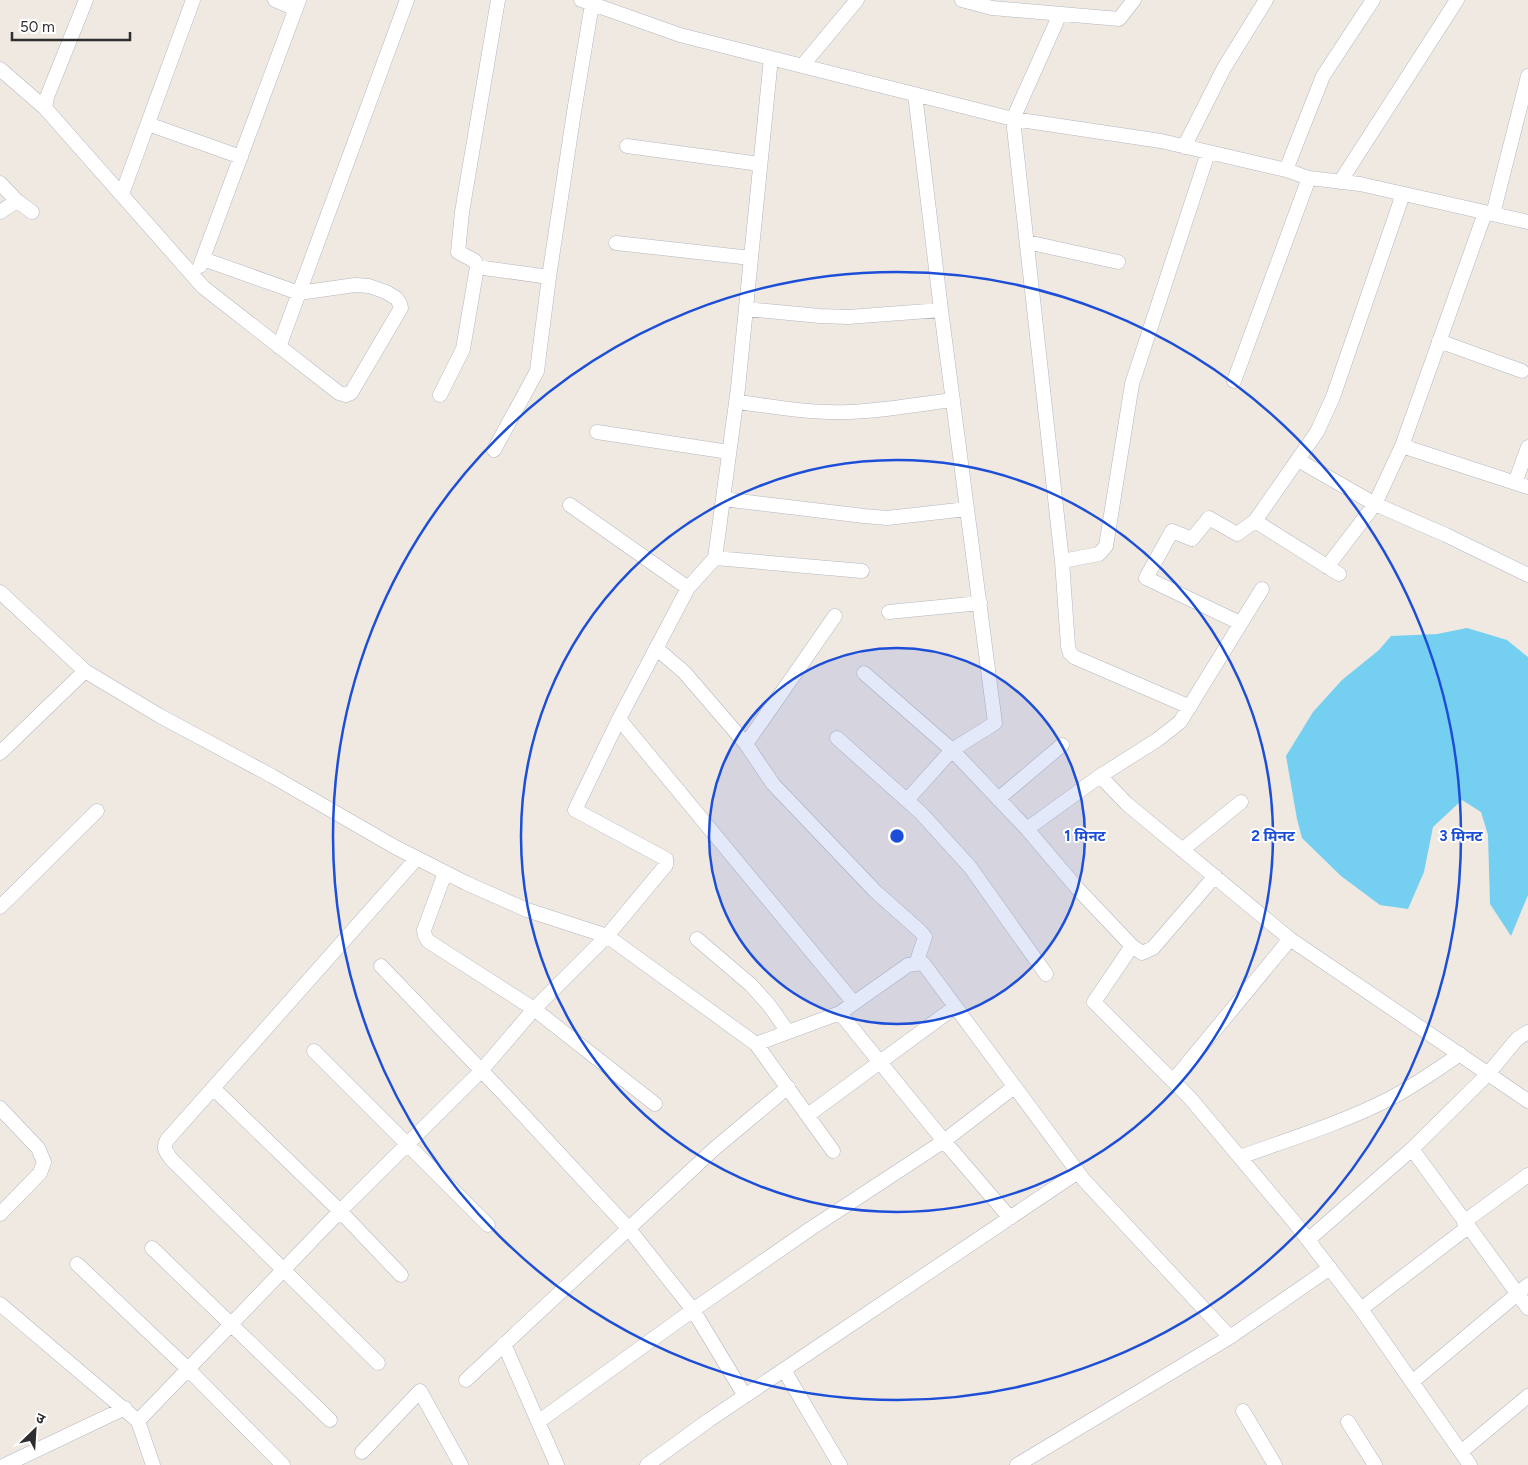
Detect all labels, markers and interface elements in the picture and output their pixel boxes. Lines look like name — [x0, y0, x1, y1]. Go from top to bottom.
scale bar — [12, 10, 130, 42]
text: 50 m — [20, 18, 55, 36]
centre of rings — [888, 827, 906, 845]
text: 1 मिनट — [1064, 827, 1107, 845]
text: 2 मिनट — [1251, 827, 1296, 845]
text: 3 मिनट — [1439, 827, 1484, 845]
north arrow — [10, 1405, 60, 1455]
text: उ — [33, 1409, 48, 1428]

